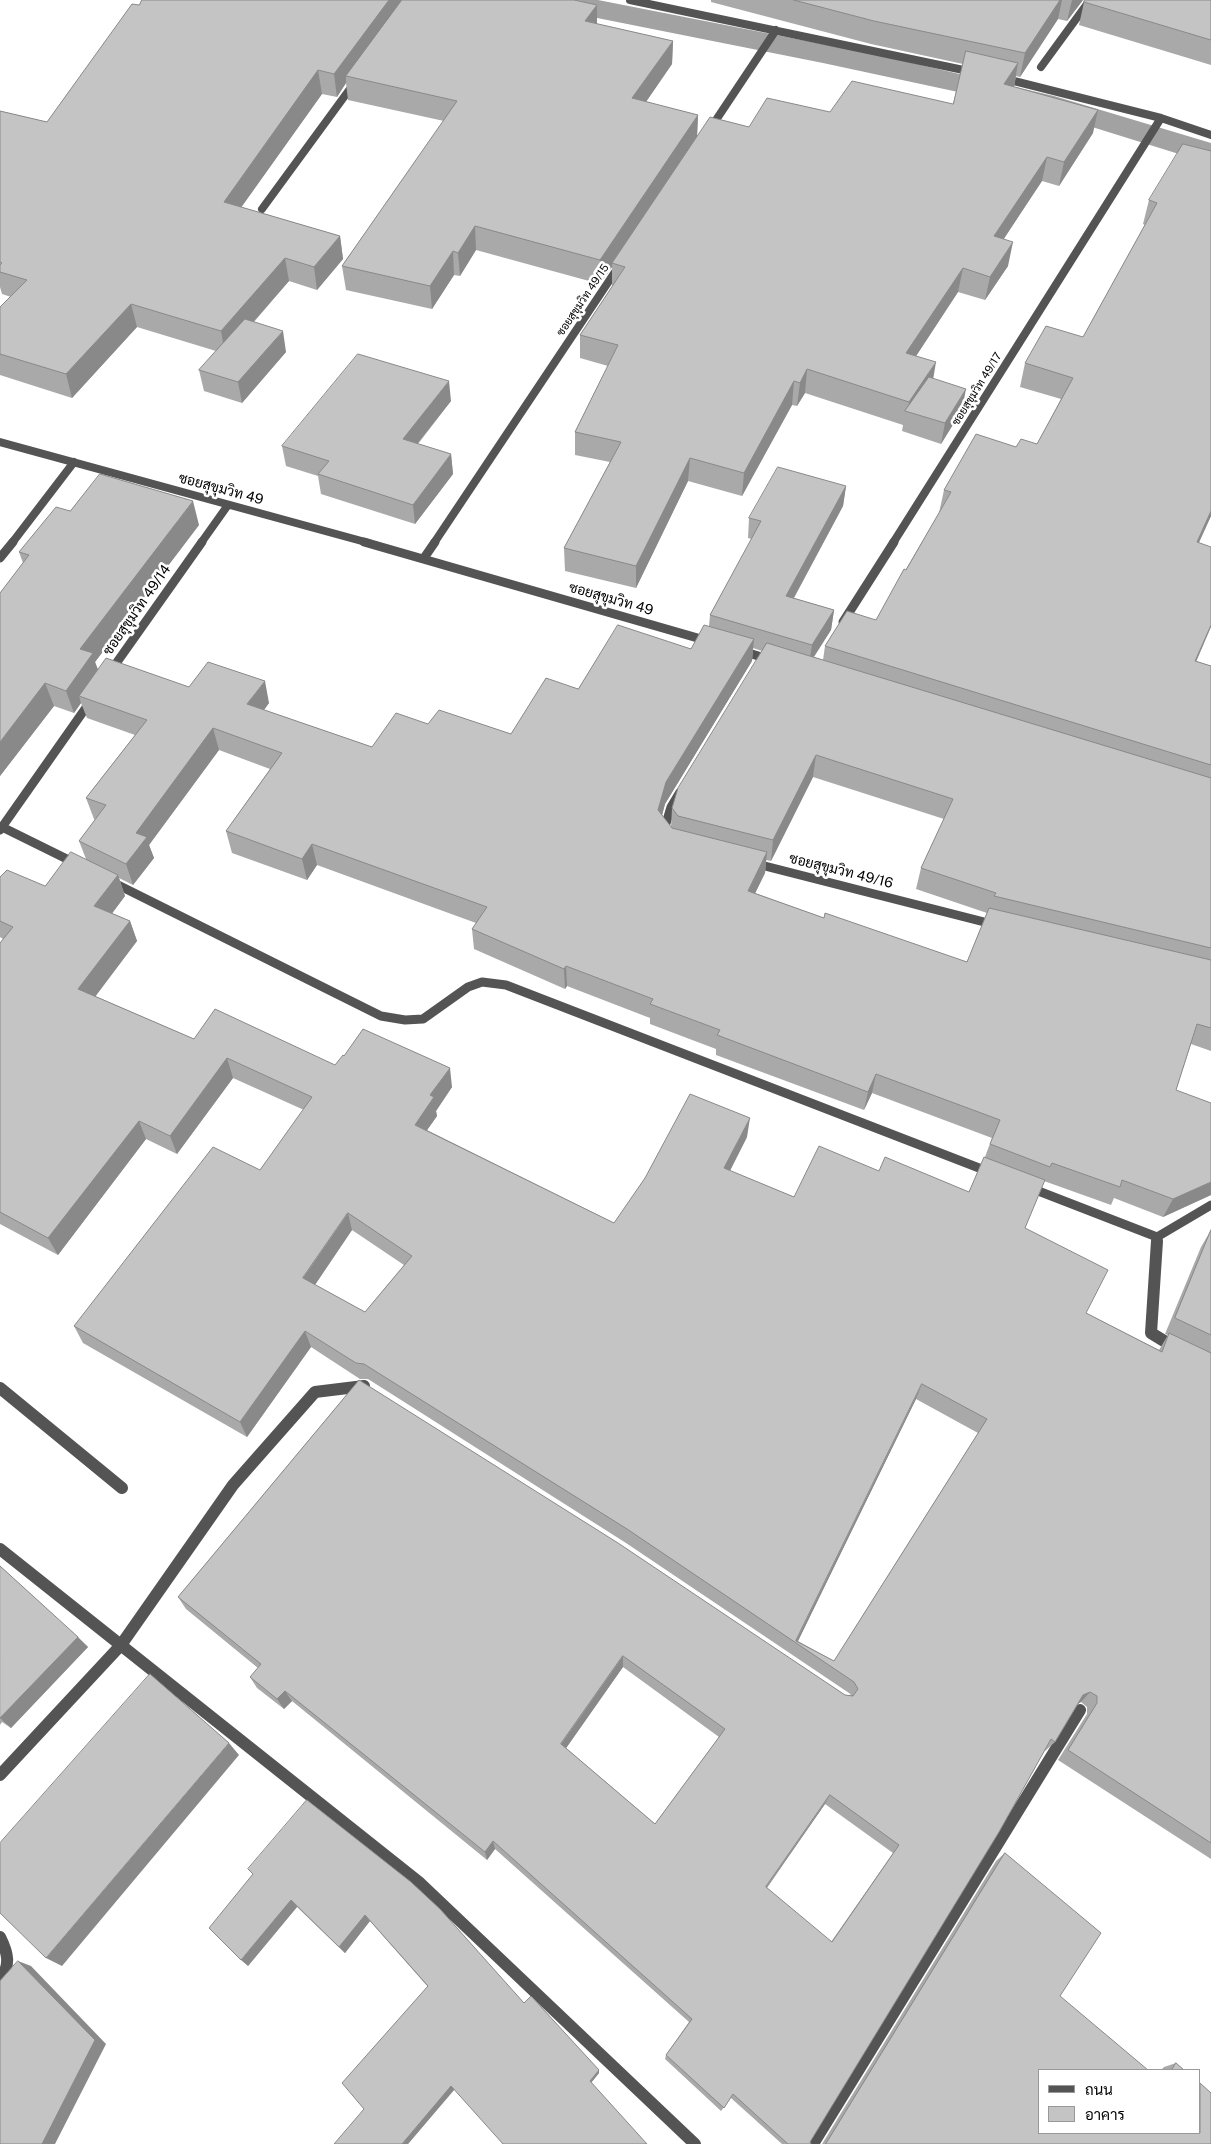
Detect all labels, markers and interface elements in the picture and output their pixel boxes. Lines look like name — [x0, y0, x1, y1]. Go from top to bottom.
street label: ซอยสุขุมวิท 49/15 — [554, 262, 612, 338]
street label: ซอยสุขุมวิท 49/17 — [949, 350, 1005, 428]
street label: ซอยสุขุมวิท 49 — [177, 470, 265, 508]
street label: ซอยสุขุมวิท 49/14 — [100, 562, 174, 658]
street label: ซอยสุขุมวิท 49 — [567, 579, 655, 619]
street label: ซอยสุขุมวิท 49/16 — [787, 850, 895, 892]
legend — [1038, 2069, 1201, 2134]
text: ถนน — [1085, 2081, 1113, 2098]
text: อาคาร — [1085, 2106, 1125, 2123]

